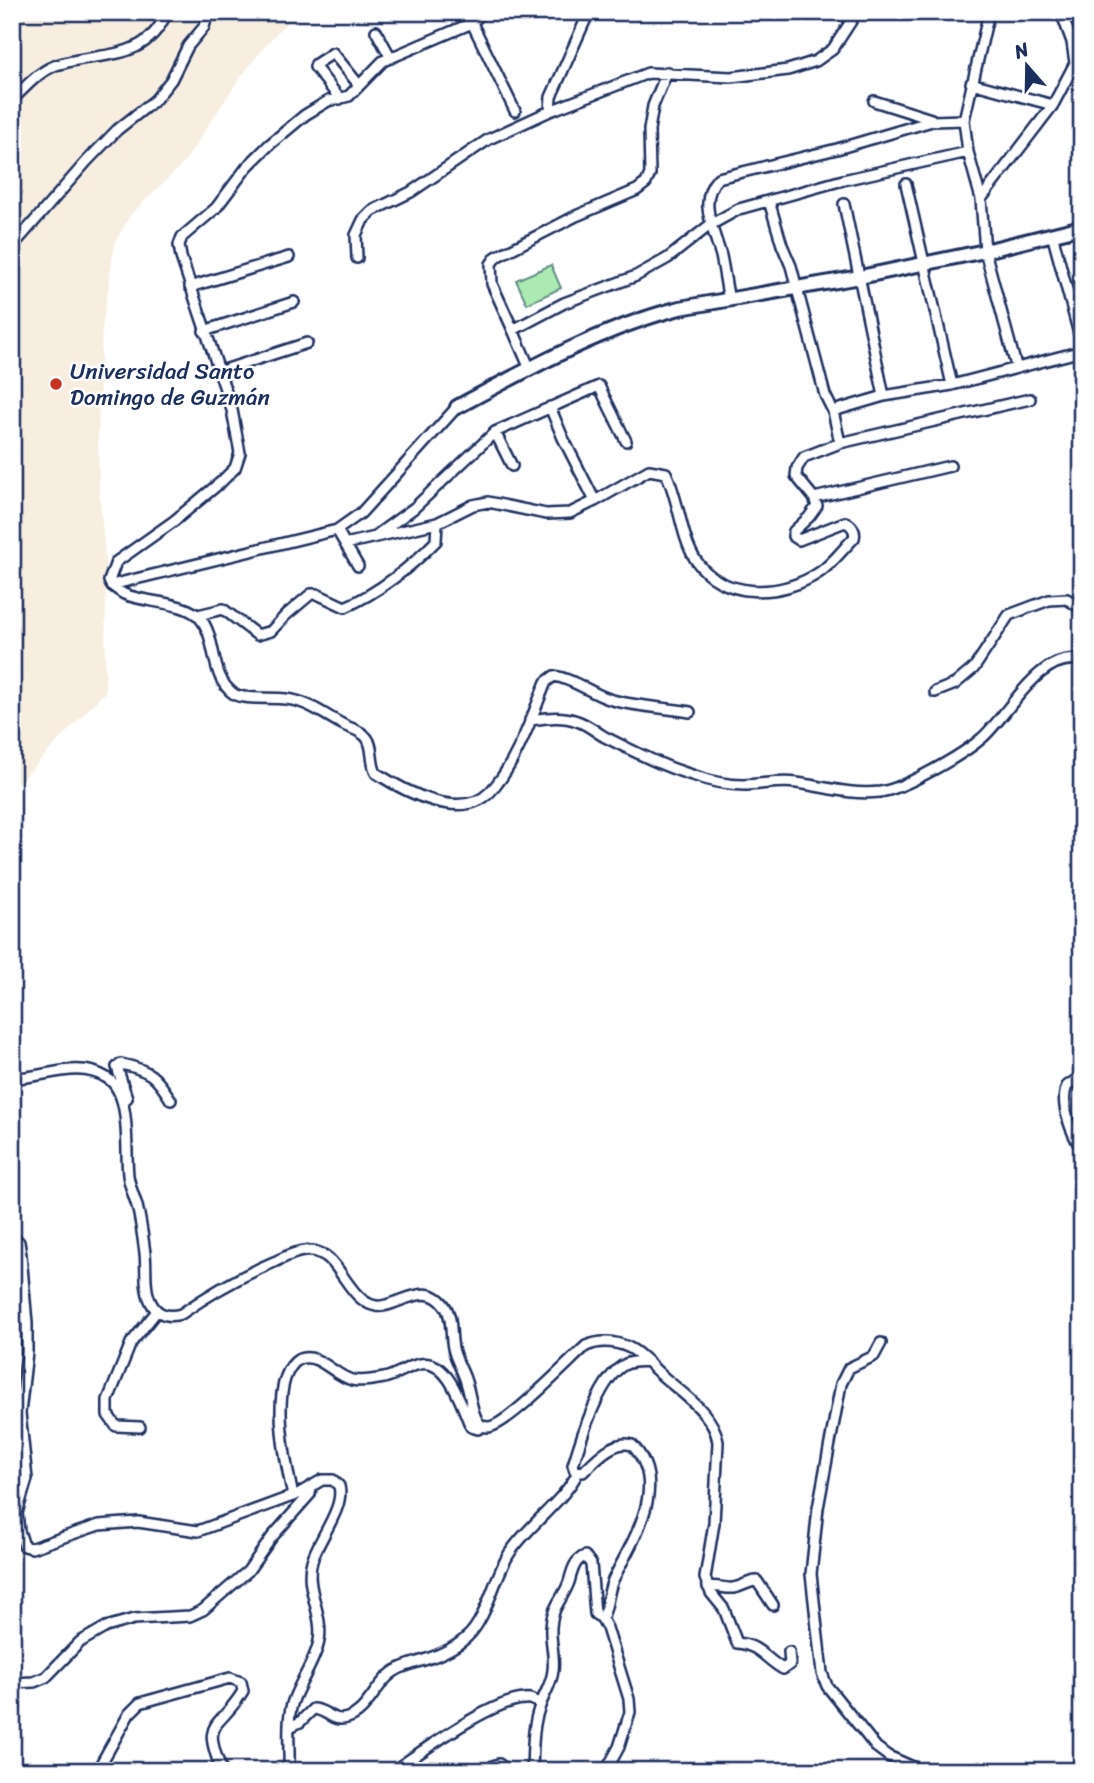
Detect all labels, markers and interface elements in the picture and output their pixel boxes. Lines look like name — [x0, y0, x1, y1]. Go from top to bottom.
north arrow — [992, 32, 1062, 102]
text: N — [1009, 32, 1034, 69]
place label: Universidad Santo Domingo de Guzmán — [70, 351, 270, 418]
marker: Universidad Santo Domingo de Guzmán — [48, 376, 64, 392]

